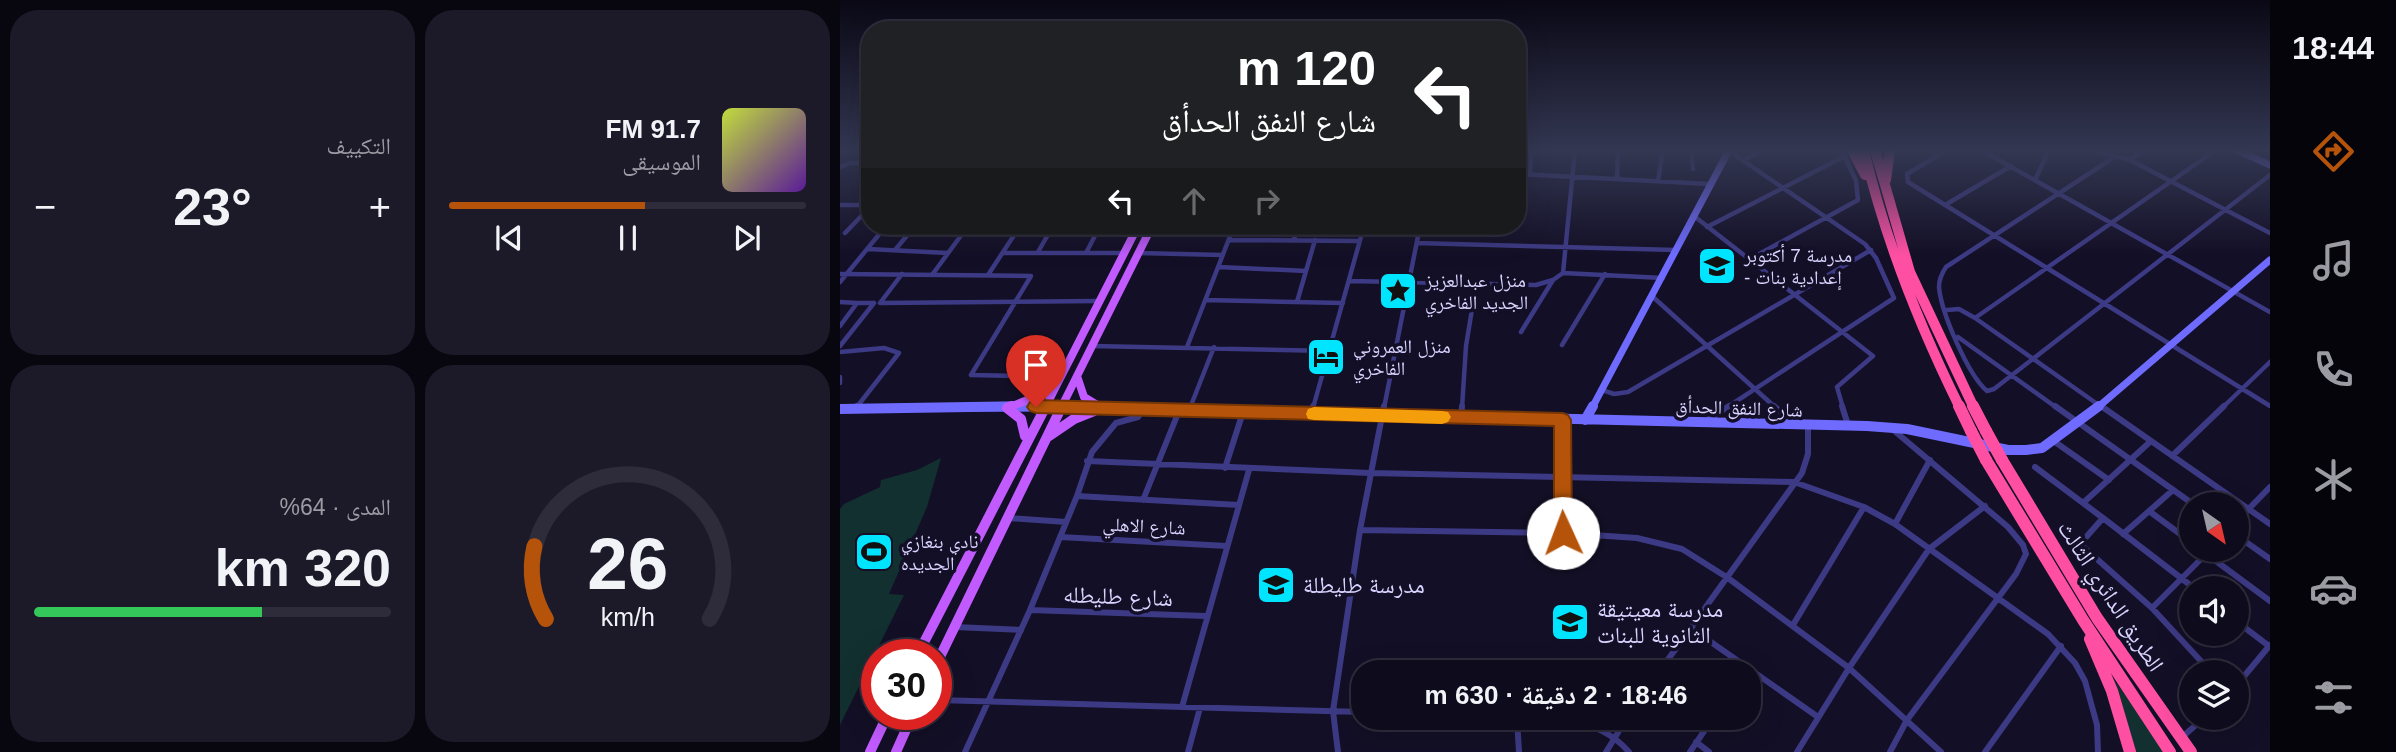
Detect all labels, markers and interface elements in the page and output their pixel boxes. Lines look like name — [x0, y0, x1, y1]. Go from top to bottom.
text: 18:44 — [2292, 30, 2374, 66]
text: 120 m — [1237, 41, 1376, 95]
icon: left — [1400, 49, 1491, 140]
text: شارع النفق الحدأق — [1162, 103, 1376, 139]
text: 91.7 FM — [606, 114, 701, 144]
icon: directions — [2309, 127, 2358, 176]
text: التكييف — [326, 133, 391, 159]
text: الموسيقى — [622, 149, 701, 175]
text: 23° — [173, 178, 252, 236]
icon: left — [1102, 182, 1140, 220]
icon: ahead — [1175, 182, 1213, 220]
icon: right — [1248, 182, 1286, 220]
text: − — [34, 186, 56, 228]
text: + — [369, 186, 391, 228]
icon: previous — [490, 219, 528, 257]
icon: pause — [609, 219, 647, 257]
icon: next — [728, 219, 766, 257]
icon: music — [2309, 236, 2358, 285]
place label: مدرسة 7 أكتوبر - إعدادية بنات — [1743, 244, 1852, 290]
school or university icon: مدرسة 7 أكتوبر - إعدادية بنات — [1696, 245, 1738, 287]
place icon: منزل عبدالعزيز الجديد الفاخري — [1377, 270, 1419, 312]
place label: منزل عبدالعزيز الجديد الفاخري — [1424, 270, 1528, 317]
pin — [1006, 335, 1066, 407]
hotel icon: منزل العمروني الفاخري — [1305, 336, 1347, 378]
place label: منزل العمروني الفاخري — [1353, 336, 1451, 383]
icon: phone — [2309, 345, 2358, 394]
icon: arrive — [1017, 346, 1055, 384]
street label: شارع النفق الحدأق — [1675, 395, 1803, 422]
icon: climate — [2309, 455, 2358, 504]
north arrow — [2179, 492, 2249, 562]
map controls — [2179, 492, 2249, 730]
text: المدى · 64% — [280, 494, 391, 520]
position arrow — [1526, 496, 1600, 570]
street label: شارع الاهلي — [1102, 513, 1186, 543]
street label: الطريق الدائري الثالث — [2048, 516, 2169, 679]
text: 26 — [587, 524, 668, 605]
sports icon: نادي بنغازي الجديده — [853, 531, 895, 573]
place label: نادي بنغازي الجديده — [901, 531, 978, 574]
text: 320 km — [215, 539, 391, 597]
school or university icon: مدرسة طليطلة — [1255, 564, 1297, 606]
icon: car — [2309, 564, 2358, 613]
place label: مدرسة طليطلة — [1303, 572, 1425, 598]
button: sound — [2179, 576, 2249, 646]
street label: شارع طليطله — [1063, 581, 1173, 613]
place label: مدرسة معيتيقة الثانوية للبنات — [1597, 596, 1723, 649]
school or university icon: مدرسة معيتيقة الثانوية للبنات — [1549, 601, 1591, 643]
text: km/h — [600, 603, 655, 631]
speed limit sign: 30 — [861, 639, 952, 730]
button: layers — [2179, 660, 2249, 730]
icon: filters — [2309, 673, 2358, 722]
text: 18:46 · 2 دقيقة · 630 m — [1425, 680, 1687, 710]

